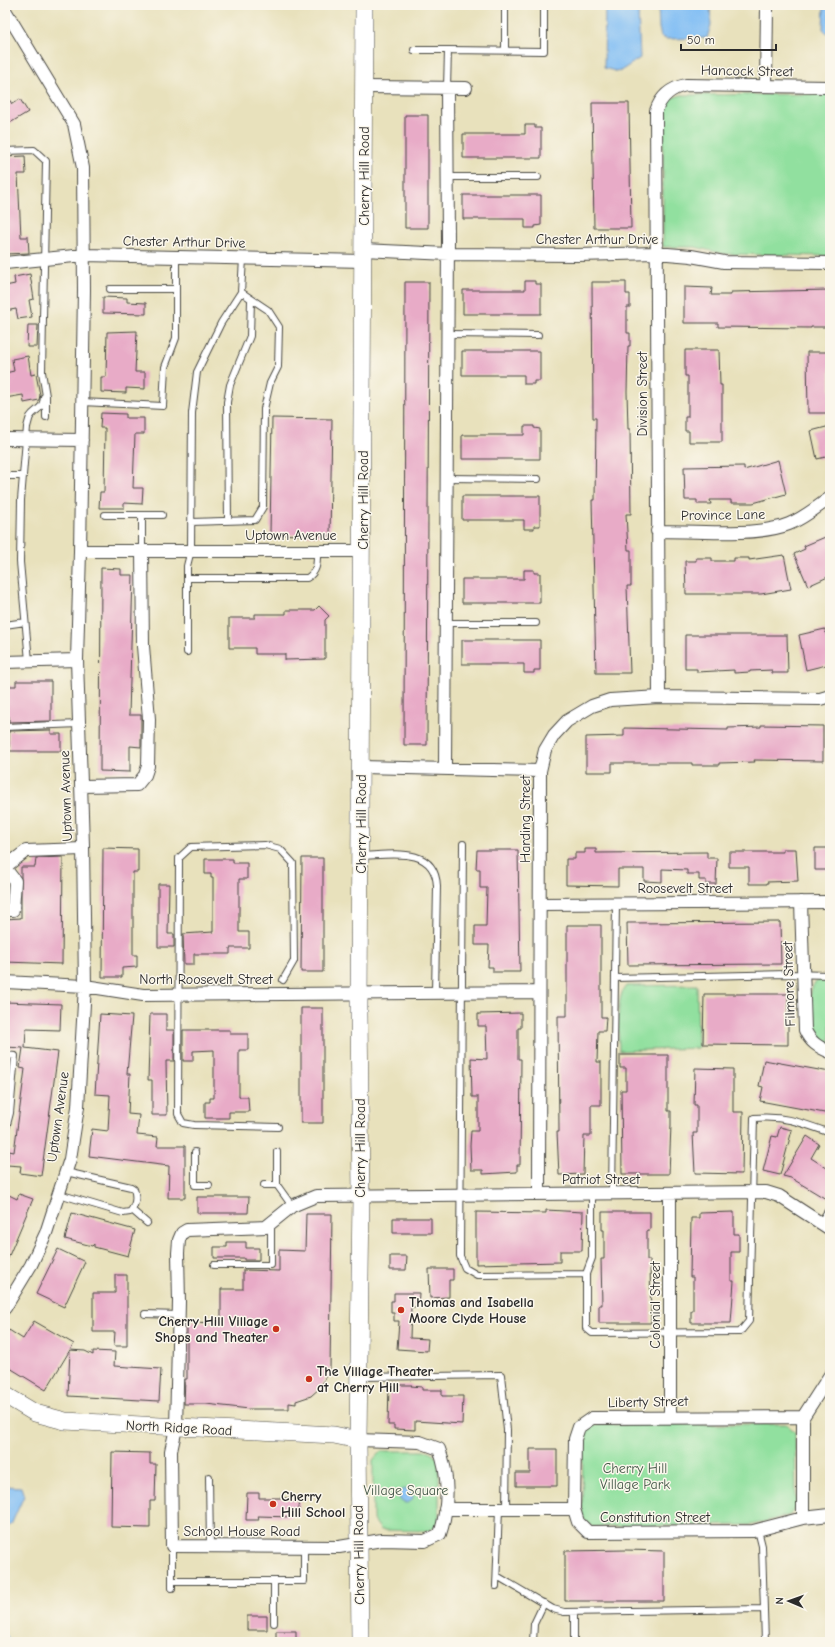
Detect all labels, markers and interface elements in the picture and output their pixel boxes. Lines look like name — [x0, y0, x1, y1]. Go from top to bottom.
scale bar — [681, 26, 776, 52]
text: 50 m — [687, 33, 715, 47]
street label: Hancock Street — [701, 62, 794, 80]
street label: Cherry Hill Road — [356, 126, 373, 226]
street label: Chester Arthur Drive — [536, 231, 658, 248]
street label: Chester Arthur Drive — [123, 232, 245, 252]
street label: Division Street — [634, 351, 651, 436]
street label: Cherry Hill Road — [355, 450, 372, 550]
street label: Province Lane — [681, 506, 765, 524]
street label: Uptown Avenue — [245, 527, 337, 544]
street label: Uptown Avenue — [56, 750, 76, 842]
street label: Cherry Hill Road — [353, 774, 370, 874]
street label: Harding Street — [517, 774, 534, 863]
street label: Roosevelt Street — [637, 880, 734, 897]
street label: Filmore Street — [779, 940, 799, 1027]
street label: North Roosevelt Street — [139, 971, 274, 988]
street label: Uptown Avenue — [43, 1071, 73, 1163]
street label: Cherry Hill Road — [352, 1098, 369, 1198]
street label: Patriot Street — [562, 1171, 641, 1188]
street label: Colonial Street — [647, 1260, 664, 1349]
place label: Thomas and Isabella Moore Clyde House — [409, 1294, 534, 1327]
marker: Thomas and Isabella Moore Clyde House — [396, 1305, 406, 1315]
place label: Cherry Hill Village Shops and Theater — [155, 1313, 268, 1346]
marker: Cherry Hill Village Shops and Theater — [271, 1324, 281, 1334]
place label: The Village Theater at Cherry Hill — [317, 1363, 434, 1396]
marker: The Village Theater at Cherry Hill — [304, 1374, 314, 1384]
street label: Liberty Street — [608, 1393, 689, 1411]
street label: North Ridge Road — [125, 1417, 233, 1439]
park label: Cherry Hill Village Park — [600, 1460, 670, 1493]
park label: Village Square — [364, 1482, 448, 1499]
place label: Cherry Hill School — [281, 1488, 345, 1521]
marker: Cherry Hill School — [268, 1499, 278, 1509]
street label: Cherry Hill Road — [350, 1505, 368, 1605]
street label: Constitution Street — [600, 1509, 711, 1526]
street label: School House Road — [184, 1523, 300, 1540]
north arrow — [769, 1581, 809, 1621]
text: N — [773, 1597, 786, 1604]

